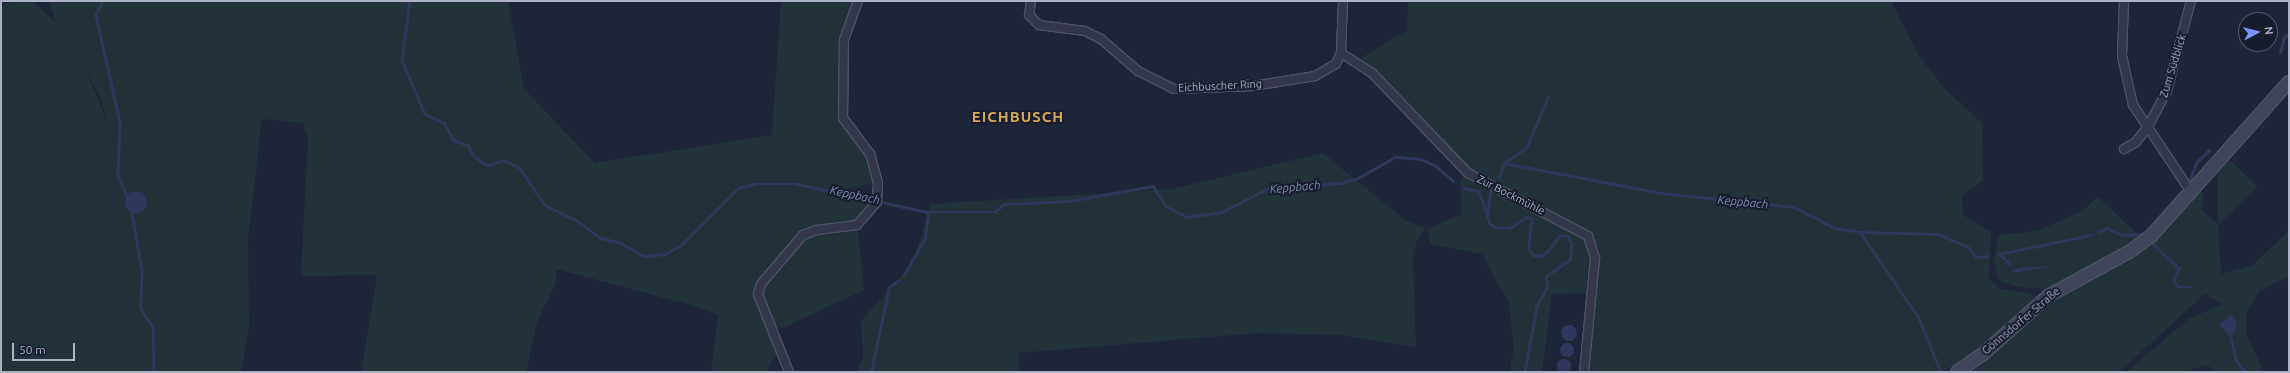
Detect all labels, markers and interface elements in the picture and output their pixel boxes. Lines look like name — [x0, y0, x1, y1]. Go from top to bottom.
north arrow — [2238, 12, 2278, 52]
text: N — [2262, 26, 2275, 35]
street label: Zum Südblick — [2157, 33, 2189, 99]
street label: Eichbuscher Ring — [1178, 77, 1262, 95]
district label: EICHBUSCH — [972, 108, 1064, 126]
street label: Zur Bockmühle — [1475, 172, 1547, 218]
water label: Keppbach — [1269, 178, 1321, 196]
water label: Keppbach — [829, 183, 881, 207]
water label: Keppbach — [1717, 192, 1769, 212]
street label: Gönnsdorfer Straße — [1979, 285, 2063, 357]
scale bar — [14, 335, 77, 361]
text: 50 m — [19, 343, 46, 356]

